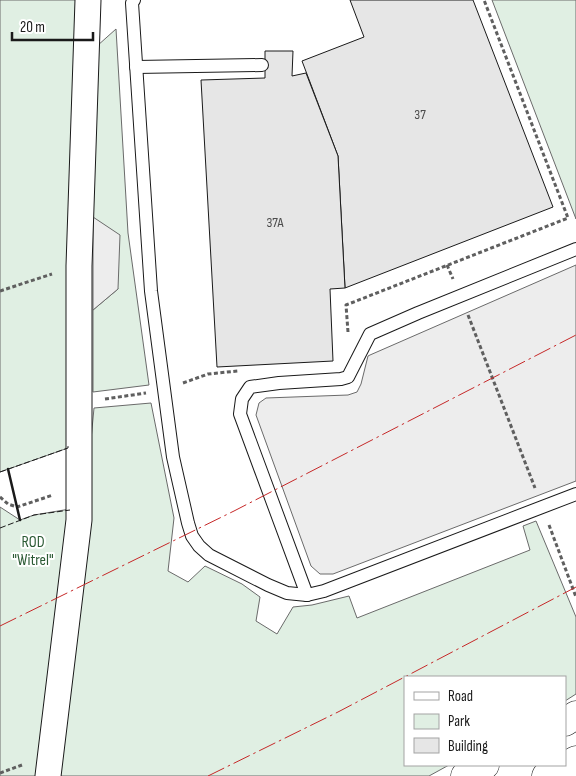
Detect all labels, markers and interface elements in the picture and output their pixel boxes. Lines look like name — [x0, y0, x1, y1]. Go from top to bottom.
scale bar — [12, 10, 94, 42]
text: 20 m — [20, 18, 45, 37]
house number: 37 — [414, 106, 426, 123]
house number: 37A — [266, 214, 285, 231]
park label: ROD "Witrel" — [12, 533, 54, 570]
legend — [404, 676, 566, 766]
text: Road — [448, 687, 473, 706]
text: Park — [448, 712, 470, 731]
text: Building — [448, 737, 488, 756]

